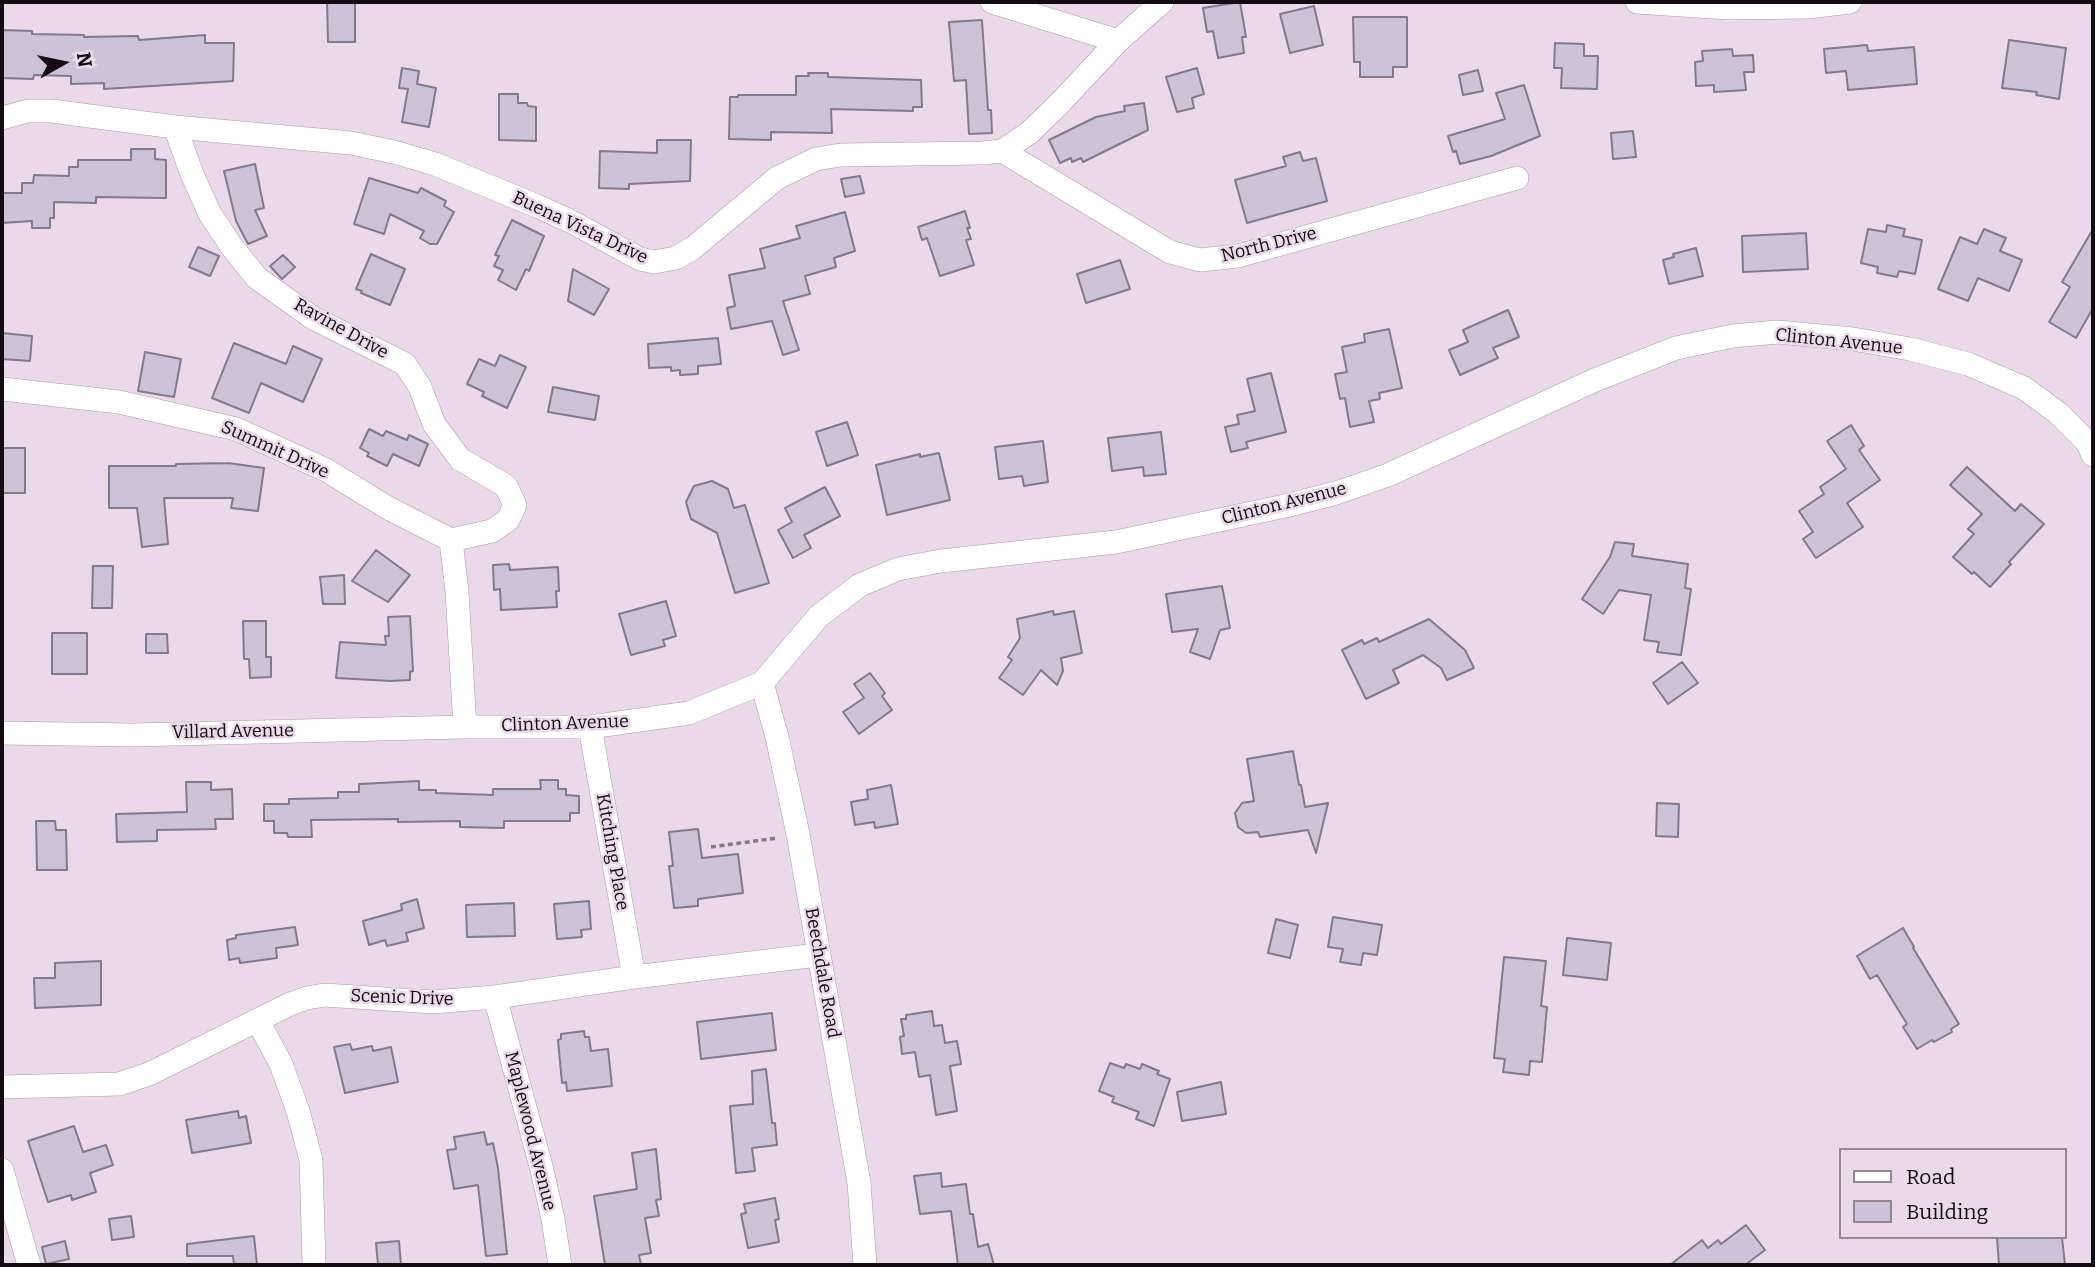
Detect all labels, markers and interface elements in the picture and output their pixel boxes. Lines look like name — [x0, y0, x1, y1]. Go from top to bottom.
north arrow — [28, 28, 98, 98]
text: N — [72, 51, 97, 69]
street label: Buena Vista Drive — [509, 187, 651, 269]
street label: North Drive — [1219, 223, 1319, 267]
street label: Ravine Drive — [290, 294, 392, 364]
street label: Clinton Avenue — [1774, 325, 1904, 359]
street label: Summit Drive — [218, 417, 332, 483]
street label: Clinton Avenue — [1219, 478, 1349, 530]
street label: Clinton Avenue — [501, 711, 629, 737]
street label: Villard Avenue — [172, 720, 294, 744]
street label: Kitching Place — [591, 792, 633, 912]
street label: Beechdale Road — [800, 906, 844, 1040]
street label: Scenic Drive — [350, 985, 454, 1011]
street label: Maplewood Avenue — [500, 1049, 560, 1213]
legend — [1840, 1148, 2067, 1239]
text: Road — [1906, 1164, 1955, 1190]
text: Building — [1906, 1199, 1988, 1225]

